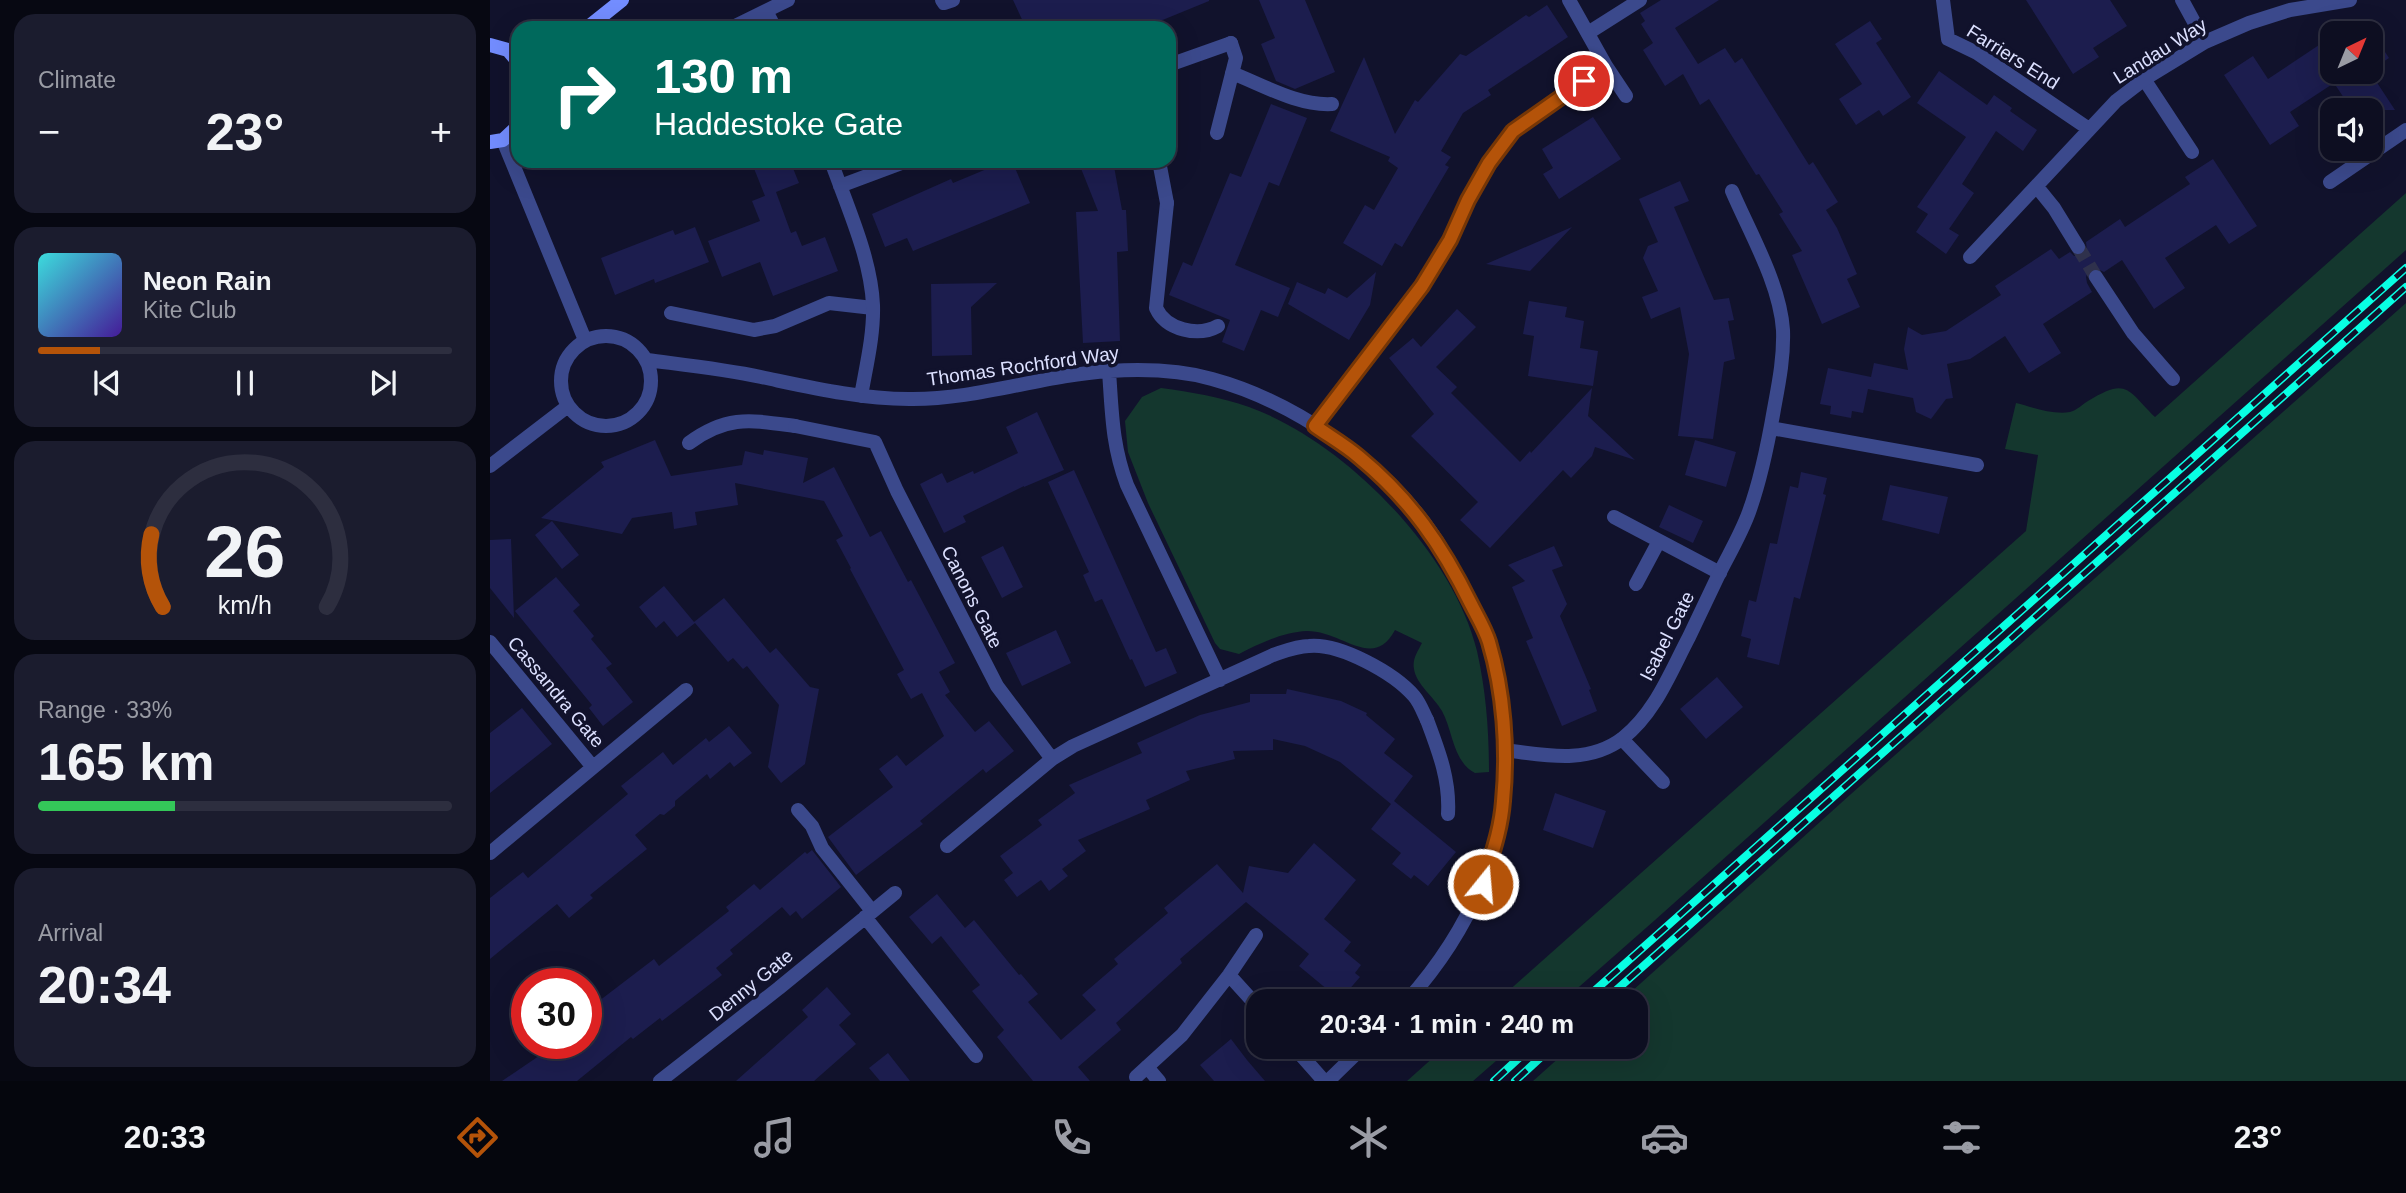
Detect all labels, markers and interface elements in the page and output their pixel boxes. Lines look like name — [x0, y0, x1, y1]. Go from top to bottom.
street label: Landau Way — [2109, 14, 2211, 88]
street label: Farriers End — [1963, 20, 2063, 94]
north arrow — [2320, 21, 2384, 84]
map controls — [2320, 21, 2383, 161]
icon: right — [539, 49, 630, 140]
text: 130 m — [654, 49, 793, 103]
pin — [1554, 51, 1614, 111]
icon: arrive — [1565, 62, 1603, 100]
text: Climate — [38, 67, 116, 93]
button: sound — [2320, 98, 2383, 161]
text: 23° — [206, 103, 284, 161]
text: Haddestoke Gate — [654, 106, 903, 142]
text: − — [38, 111, 60, 153]
text: + — [430, 111, 452, 153]
text: Neon Rain — [143, 266, 272, 296]
text: Kite Club — [143, 297, 236, 323]
street label: Thomas Rochford Way — [926, 342, 1121, 390]
icon: previous — [88, 364, 126, 402]
icon: pause — [226, 364, 264, 402]
icon: next — [364, 364, 402, 402]
text: 26 — [205, 511, 285, 592]
street label: Canons Gate — [937, 542, 1007, 652]
street label: Isabel Gate — [1636, 588, 1698, 684]
text: km/h — [218, 590, 272, 618]
street label: Cassandra Gate — [503, 632, 609, 752]
text: Range · 33% — [38, 697, 172, 723]
text: 165 km — [38, 733, 214, 791]
position arrow — [1446, 847, 1520, 921]
text: Arrival — [38, 920, 103, 946]
street label: Denny Gate — [705, 945, 797, 1025]
text: 20:34 — [38, 956, 171, 1014]
speed limit sign: 30 — [511, 968, 602, 1059]
text: 20:34 · 1 min · 240 m — [1320, 1009, 1574, 1039]
icon: directions — [453, 1113, 502, 1162]
icon: music — [750, 1113, 799, 1162]
icon: phone — [1047, 1113, 1096, 1162]
icon: climate — [1344, 1113, 1393, 1162]
icon: car — [1640, 1113, 1689, 1162]
icon: filters — [1937, 1113, 1986, 1162]
text: 20:33 — [124, 1119, 206, 1155]
text: 23° — [2234, 1119, 2282, 1155]

